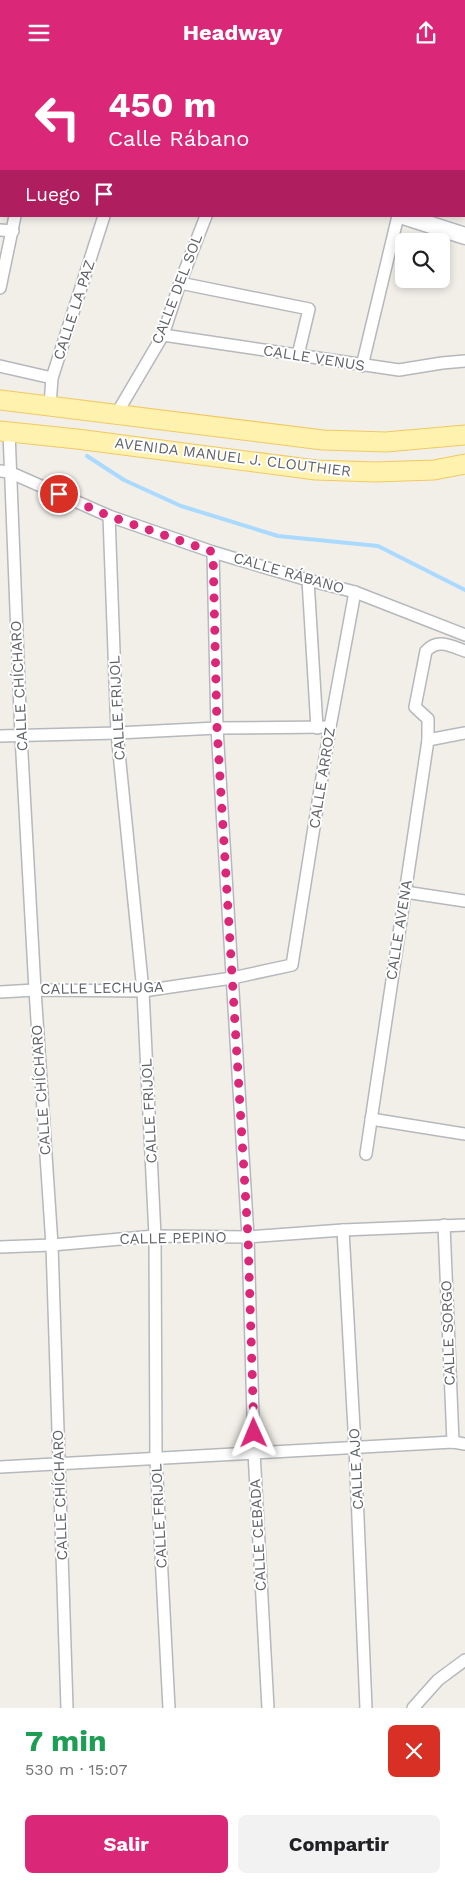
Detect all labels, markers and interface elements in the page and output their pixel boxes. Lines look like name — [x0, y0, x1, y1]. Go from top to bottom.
icon: menu — [25, 19, 53, 47]
icon: share — [412, 19, 440, 47]
text: Headway — [183, 20, 282, 45]
text: 450 m — [108, 84, 217, 126]
icon: left — [25, 85, 90, 150]
text: Calle Rábano — [108, 126, 249, 151]
icon: arrive — [90, 180, 118, 208]
text: Luego — [25, 183, 80, 206]
street label: CALLE DEL SOL — [148, 231, 206, 347]
map controls — [395, 233, 450, 288]
button: search — [395, 233, 450, 288]
street label: CALLE LA PAZ — [49, 258, 99, 362]
street label: CALLE VENUS — [262, 341, 366, 375]
street label: AVENIDA MANUEL J. CLOUTHIER — [114, 434, 352, 480]
pin — [38, 473, 80, 515]
icon: arrive — [45, 480, 73, 508]
street label: CALLE RÁBANO — [232, 549, 346, 597]
street label: CALLE CHÍCHARO — [7, 620, 31, 752]
street label: CALLE FRIJOL — [105, 655, 129, 761]
street label: CALLE ARROZ — [305, 726, 339, 830]
street label: CALLE AVENA — [382, 878, 416, 981]
street label: CALLE LECHUGA — [40, 978, 164, 998]
street label: CALLE CHÍCHARO — [27, 1024, 55, 1156]
street label: CALLE FRIJOL — [137, 1058, 161, 1164]
street label: CALLE PEPINO — [119, 1228, 227, 1248]
street label: CALLE SORGO — [437, 1280, 459, 1386]
position arrow — [227, 1406, 279, 1458]
street label: CALLE AJO — [345, 1428, 367, 1510]
street label: CALLE CHÍCHARO — [49, 1429, 71, 1561]
street label: CALLE FRIJOL — [147, 1463, 171, 1569]
street label: CALLE CEBADA — [246, 1478, 270, 1592]
text: 7 min — [25, 1723, 107, 1758]
button: close — [388, 1725, 440, 1777]
text: 530 m · 15:07 — [25, 1760, 127, 1779]
button: Salir — [25, 1815, 228, 1873]
button: Compartir — [238, 1815, 440, 1873]

